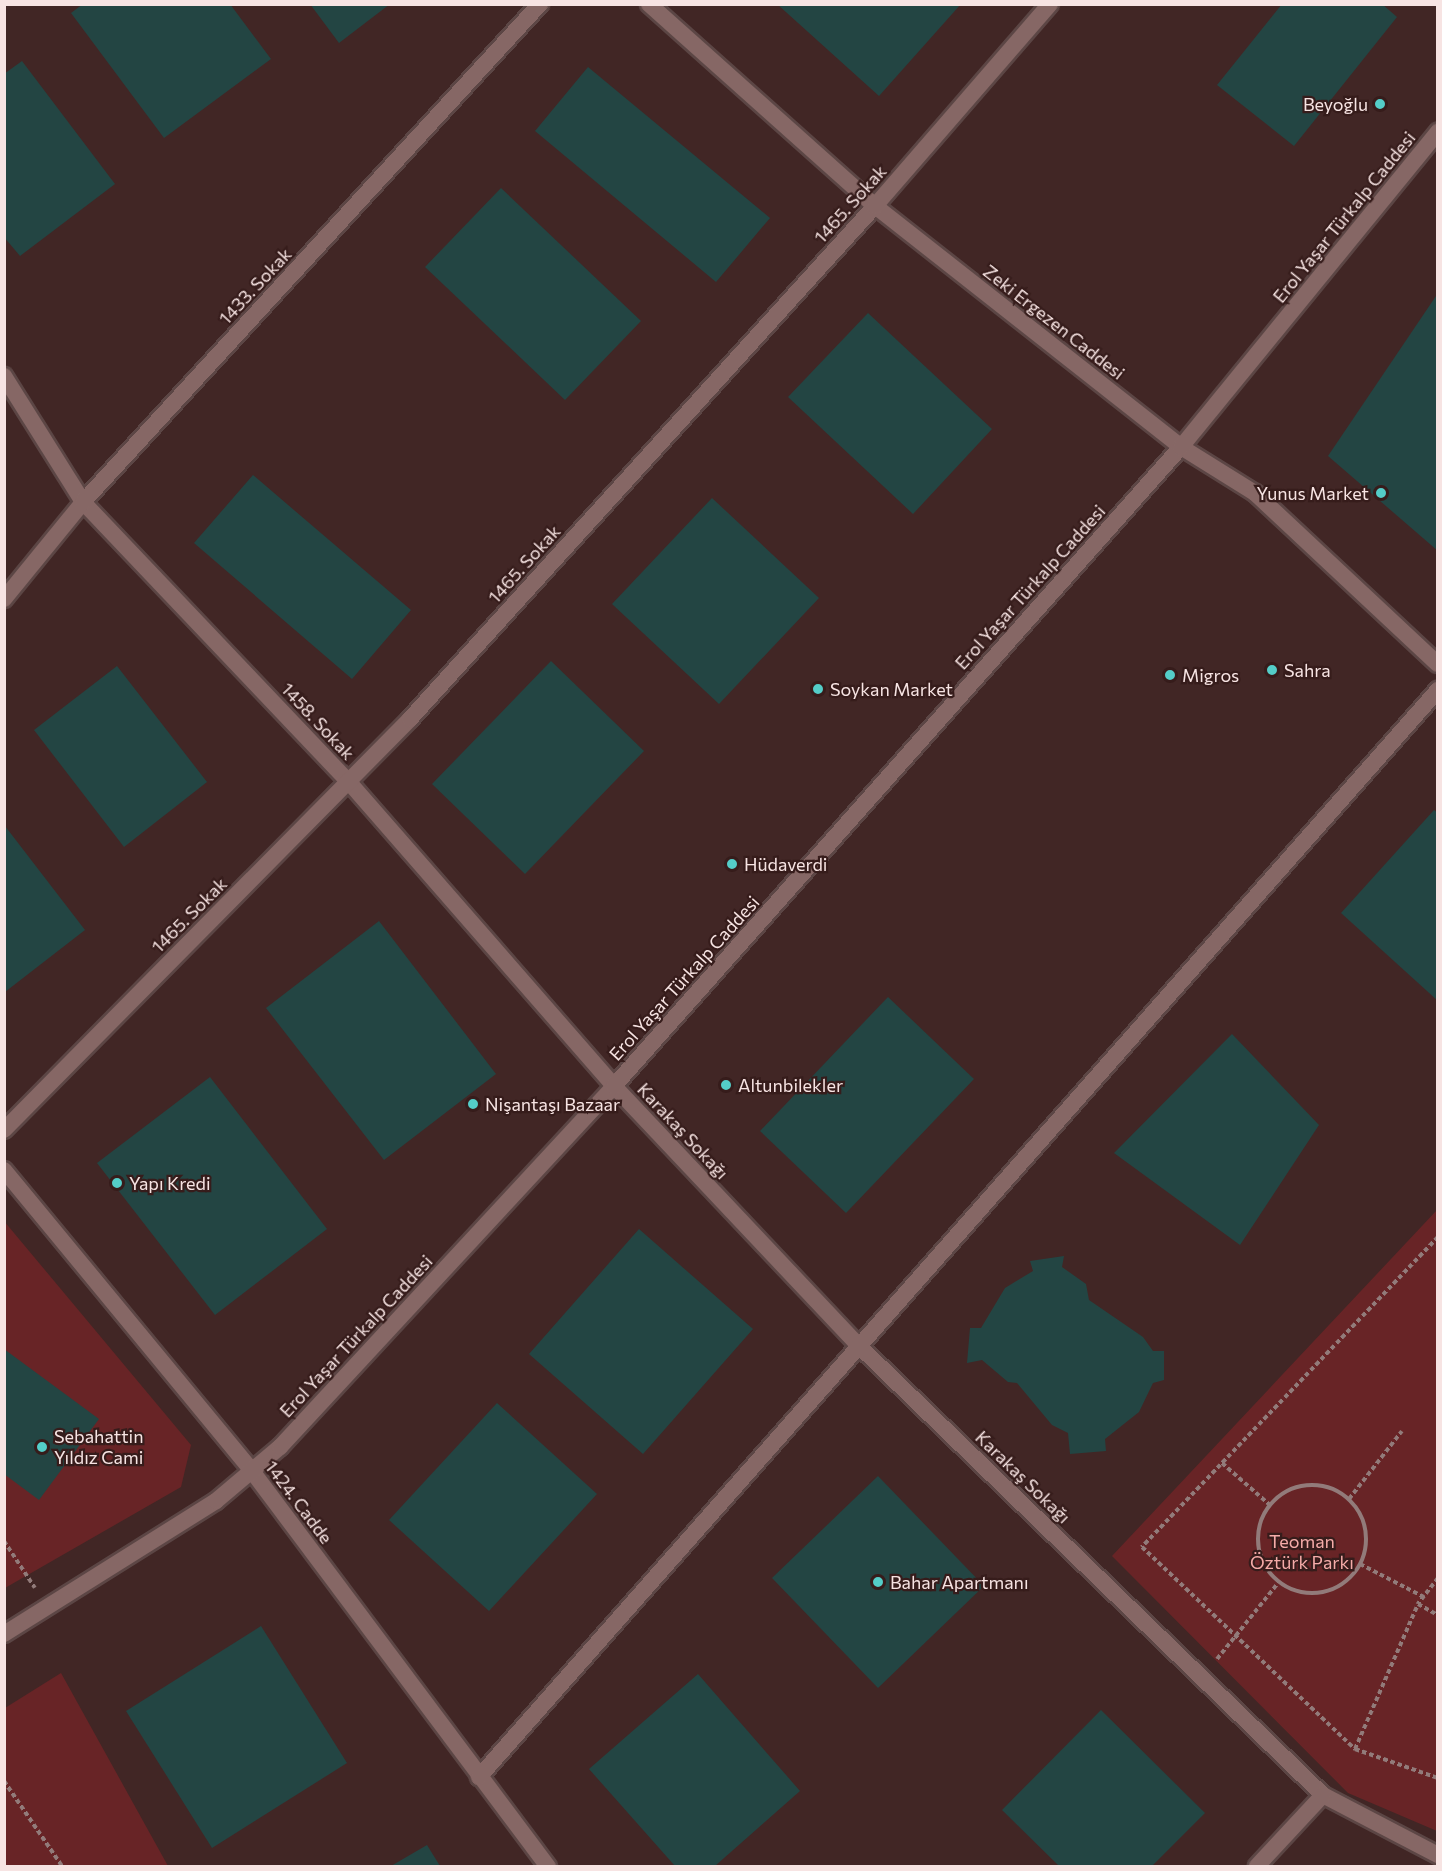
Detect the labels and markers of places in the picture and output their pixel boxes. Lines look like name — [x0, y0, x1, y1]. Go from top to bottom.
place label: Beyoğlu — [1303, 93, 1368, 115]
marker: Beyoğlu — [1373, 97, 1387, 111]
place label: Yunus Market — [1257, 482, 1369, 504]
marker: Yunus Market — [1374, 486, 1388, 500]
place label: Sahra — [1284, 659, 1331, 681]
marker: Sahra — [1265, 663, 1279, 677]
place label: Migros — [1182, 664, 1239, 686]
marker: Migros — [1163, 668, 1177, 682]
place label: Soykan Market — [830, 678, 953, 700]
marker: Soykan Market — [811, 682, 825, 696]
place label: Hüdaverdi — [744, 853, 827, 875]
marker: Hüdaverdi — [725, 857, 739, 871]
place label: Altunbilekler — [738, 1074, 843, 1096]
marker: Altunbilekler — [719, 1078, 733, 1092]
place label: Nişantaşı Bazaar — [485, 1093, 620, 1115]
marker: Nişantaşı Bazaar — [466, 1097, 480, 1111]
place label: Yapı Kredi — [129, 1172, 211, 1194]
marker: Yapı Kredi — [110, 1176, 124, 1190]
place label: Sebahattin Yıldız Cami — [54, 1426, 144, 1468]
marker: Sebahattin Yıldız Cami — [35, 1440, 49, 1454]
place label: Bahar Apartmanı — [890, 1571, 1029, 1593]
marker: Bahar Apartmanı — [871, 1575, 885, 1589]

